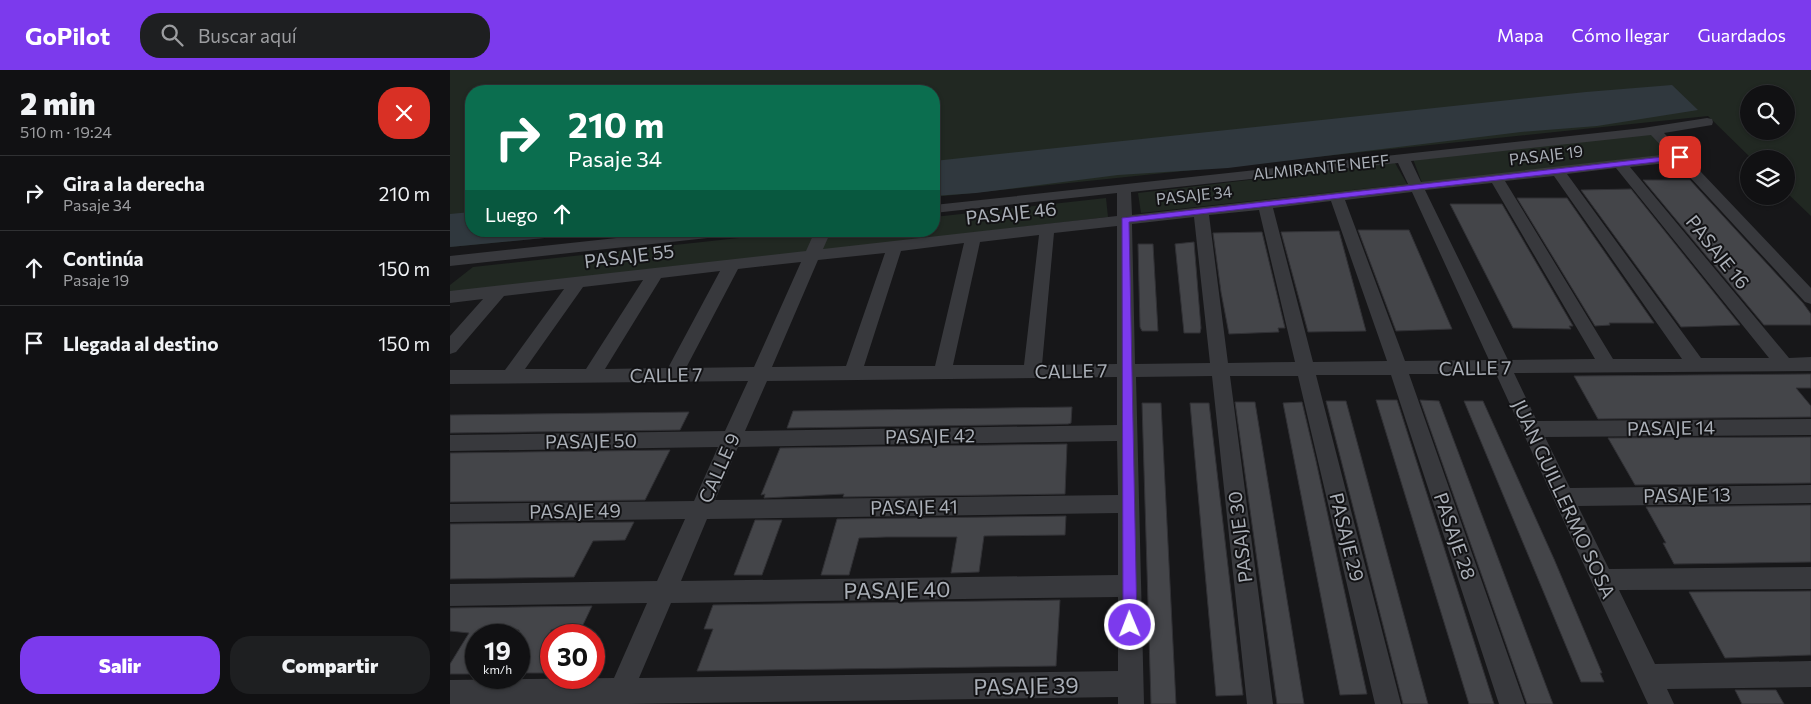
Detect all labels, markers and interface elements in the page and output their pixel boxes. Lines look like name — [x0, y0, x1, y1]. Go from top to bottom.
search box — [140, 13, 490, 58]
text: GoPilot — [25, 21, 110, 50]
icon: search — [158, 21, 186, 49]
text: Buscar aquí — [198, 24, 297, 47]
text: Mapa — [1497, 24, 1544, 46]
text: Cómo llegar — [1572, 24, 1669, 46]
text: Guardados — [1697, 24, 1786, 46]
text: 2 min — [20, 84, 95, 121]
map controls — [1740, 85, 1795, 205]
button: search — [1740, 85, 1795, 140]
button: close — [378, 87, 430, 139]
text: 210 m — [568, 102, 664, 145]
icon: right — [485, 105, 550, 170]
text: 510 m · 19:24 — [20, 122, 112, 141]
pin — [1659, 136, 1701, 178]
street label: PASAJE 19 — [1508, 141, 1584, 168]
icon: arrive — [1666, 143, 1694, 171]
text: Pasaje 34 — [568, 145, 662, 172]
street label: ALMIRANTE NEFF — [1252, 150, 1390, 183]
button: layers — [1740, 150, 1795, 205]
text: Gira a la derecha — [63, 172, 205, 195]
icon: right — [20, 179, 48, 207]
street label: PASAJE 34 — [1155, 181, 1233, 208]
text: 210 m — [379, 182, 430, 205]
text: Pasaje 34 — [63, 195, 131, 214]
street label: PASAJE 46 — [964, 196, 1058, 229]
icon: ahead — [548, 200, 576, 228]
text: Luego — [485, 203, 538, 226]
street label: PASAJE 16 — [1682, 210, 1755, 293]
street label: PASAJE 55 — [583, 239, 675, 272]
text: Continúa — [63, 247, 144, 270]
icon: ahead — [20, 254, 48, 282]
text: 150 m — [378, 257, 430, 280]
text: Pasaje 19 — [63, 270, 129, 289]
icon: arrive — [20, 329, 48, 357]
text: Llegada al destino — [63, 332, 219, 355]
text: 150 m — [378, 332, 430, 355]
street label: CALLE 7 — [1438, 355, 1512, 380]
street label: CALLE 7 — [1034, 358, 1108, 383]
street label: CALLE 7 — [629, 362, 703, 387]
street label: JUAN GUILLERMO SOSA — [1508, 396, 1621, 602]
street label: PASAJE 14 — [1627, 415, 1715, 440]
street label: PASAJE 42 — [885, 423, 975, 448]
street label: PASAJE 50 — [545, 428, 637, 453]
street label: CALLE 9 — [693, 429, 744, 506]
street label: PASAJE 13 — [1643, 482, 1731, 507]
street label: PASAJE 28 — [1430, 489, 1481, 582]
street label: PASAJE 30 — [1222, 490, 1257, 584]
street label: PASAJE 29 — [1325, 490, 1370, 584]
street label: PASAJE 41 — [870, 494, 958, 519]
street label: PASAJE 49 — [529, 498, 621, 523]
street label: PASAJE 40 — [843, 575, 951, 604]
position arrow — [1103, 598, 1155, 650]
speed limit sign: 30 — [540, 624, 605, 689]
text: 19 — [484, 635, 511, 665]
button: Salir — [20, 636, 220, 694]
button: Compartir — [230, 636, 430, 694]
text: km/h — [483, 662, 512, 676]
street label: PASAJE 39 — [973, 671, 1079, 700]

